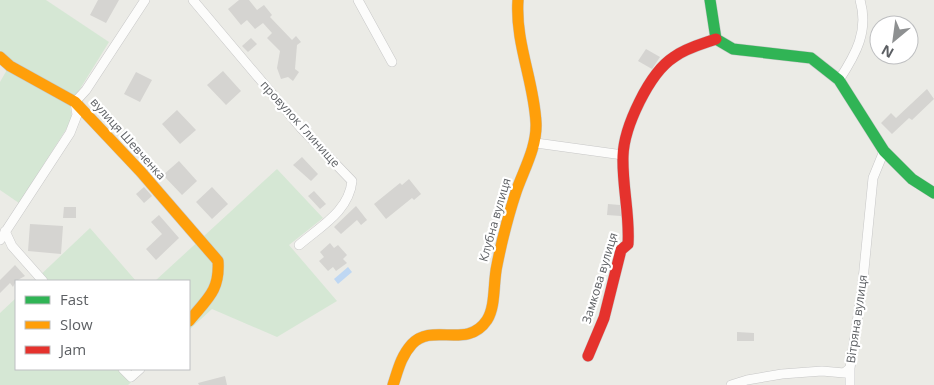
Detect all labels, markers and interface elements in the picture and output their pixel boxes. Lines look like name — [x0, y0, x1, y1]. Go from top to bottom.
north arrow — [869, 15, 919, 65]
text: N — [878, 41, 897, 63]
street label: провулок Глинище — [257, 76, 344, 171]
street label: вулиця Шевченка — [87, 94, 170, 183]
street label: Клубна вулиця — [474, 176, 515, 264]
street label: Замкова вулиця — [578, 230, 621, 325]
street label: Вітряна вулиця — [842, 274, 871, 364]
legend — [15, 280, 190, 370]
text: Fast — [60, 289, 89, 309]
text: Slow — [60, 314, 93, 334]
text: Jam — [58, 339, 86, 359]

